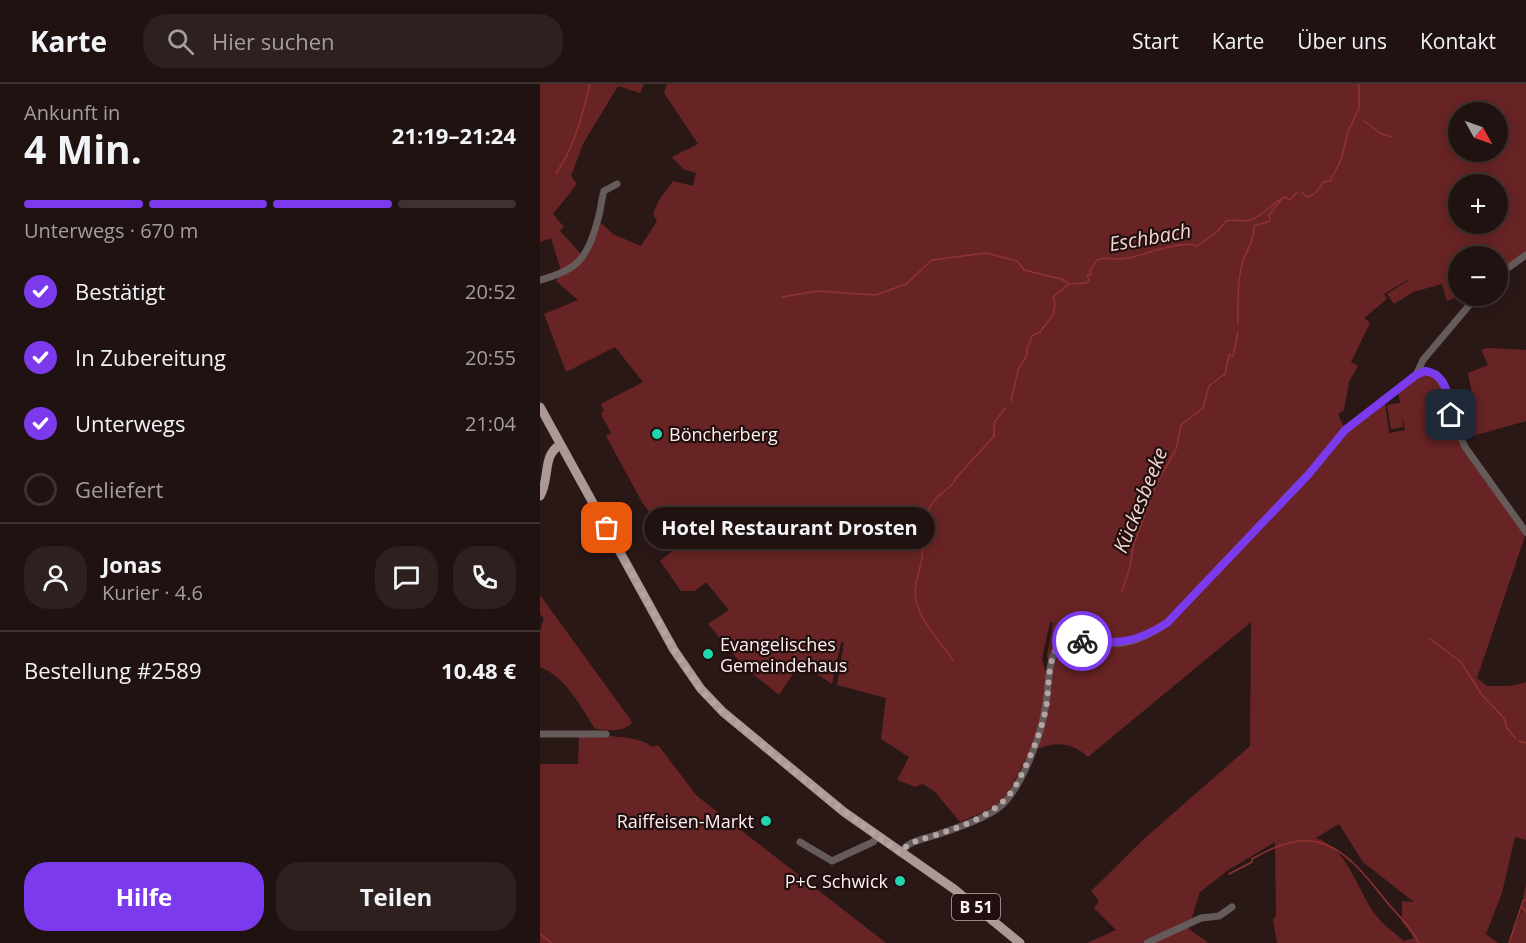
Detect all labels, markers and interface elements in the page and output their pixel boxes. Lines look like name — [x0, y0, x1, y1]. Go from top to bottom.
search box — [143, 14, 563, 68]
text: Karte — [30, 22, 107, 60]
icon: search — [164, 25, 197, 58]
text: Hier suchen — [212, 26, 335, 56]
text: Start — [1132, 27, 1179, 55]
text: Karte — [1212, 27, 1264, 55]
text: Über uns — [1297, 27, 1387, 55]
text: Kontakt — [1420, 27, 1496, 55]
text: Ankunft in — [24, 99, 120, 126]
north arrow — [1448, 102, 1508, 162]
map controls — [1448, 102, 1508, 306]
text: 21:19–21:24 — [392, 120, 516, 150]
text: 4 Min. — [24, 122, 142, 175]
button: + — [1448, 174, 1508, 234]
water label: Eschbach — [1107, 216, 1193, 258]
text: Unterwegs · 670 m — [24, 217, 198, 244]
button: − — [1448, 246, 1508, 306]
icon: check — [24, 275, 57, 308]
text: Bestätigt — [75, 276, 165, 306]
text: 20:52 — [465, 278, 516, 305]
icon: check — [24, 341, 57, 374]
text: In Zubereitung — [75, 342, 226, 372]
text: 20:55 — [465, 344, 516, 371]
pin — [1425, 389, 1476, 440]
icon: home — [1434, 398, 1467, 431]
icon: check — [24, 407, 57, 440]
text: Unterwegs — [75, 408, 186, 438]
text: 21:04 — [465, 410, 516, 437]
place label: Böncherberg — [669, 422, 778, 446]
marker: Böncherberg — [650, 427, 664, 441]
water label: Kückesbeeke — [1107, 443, 1173, 557]
text: Geliefert — [75, 474, 163, 504]
pin — [581, 502, 632, 553]
callout: Hotel Restaurant Drosten — [643, 507, 934, 549]
icon: bag — [590, 511, 623, 544]
text: Hotel Restaurant Drosten — [661, 514, 918, 541]
button: person — [24, 546, 87, 609]
button: chat — [375, 546, 438, 609]
button: phone — [453, 546, 516, 609]
text: Jonas — [102, 549, 162, 579]
text: Kurier · 4.6 — [102, 579, 203, 606]
courier — [1052, 611, 1112, 671]
icon: bike — [1066, 625, 1099, 658]
place label: Evangelisches Gemeindehaus — [720, 632, 847, 677]
marker: Evangelisches Gemeindehaus — [701, 647, 715, 661]
text: Bestellung #2589 — [24, 655, 202, 685]
text: 10.48 € — [441, 655, 516, 685]
place label: Raiffeisen-Markt — [617, 809, 754, 833]
marker: Raiffeisen-Markt — [759, 814, 773, 828]
button: Hilfe — [24, 862, 264, 931]
button: Teilen — [276, 862, 516, 931]
place label: P+C Schwick — [785, 869, 889, 893]
marker: P+C Schwick — [893, 874, 907, 888]
road number: B 51 — [952, 894, 1000, 920]

